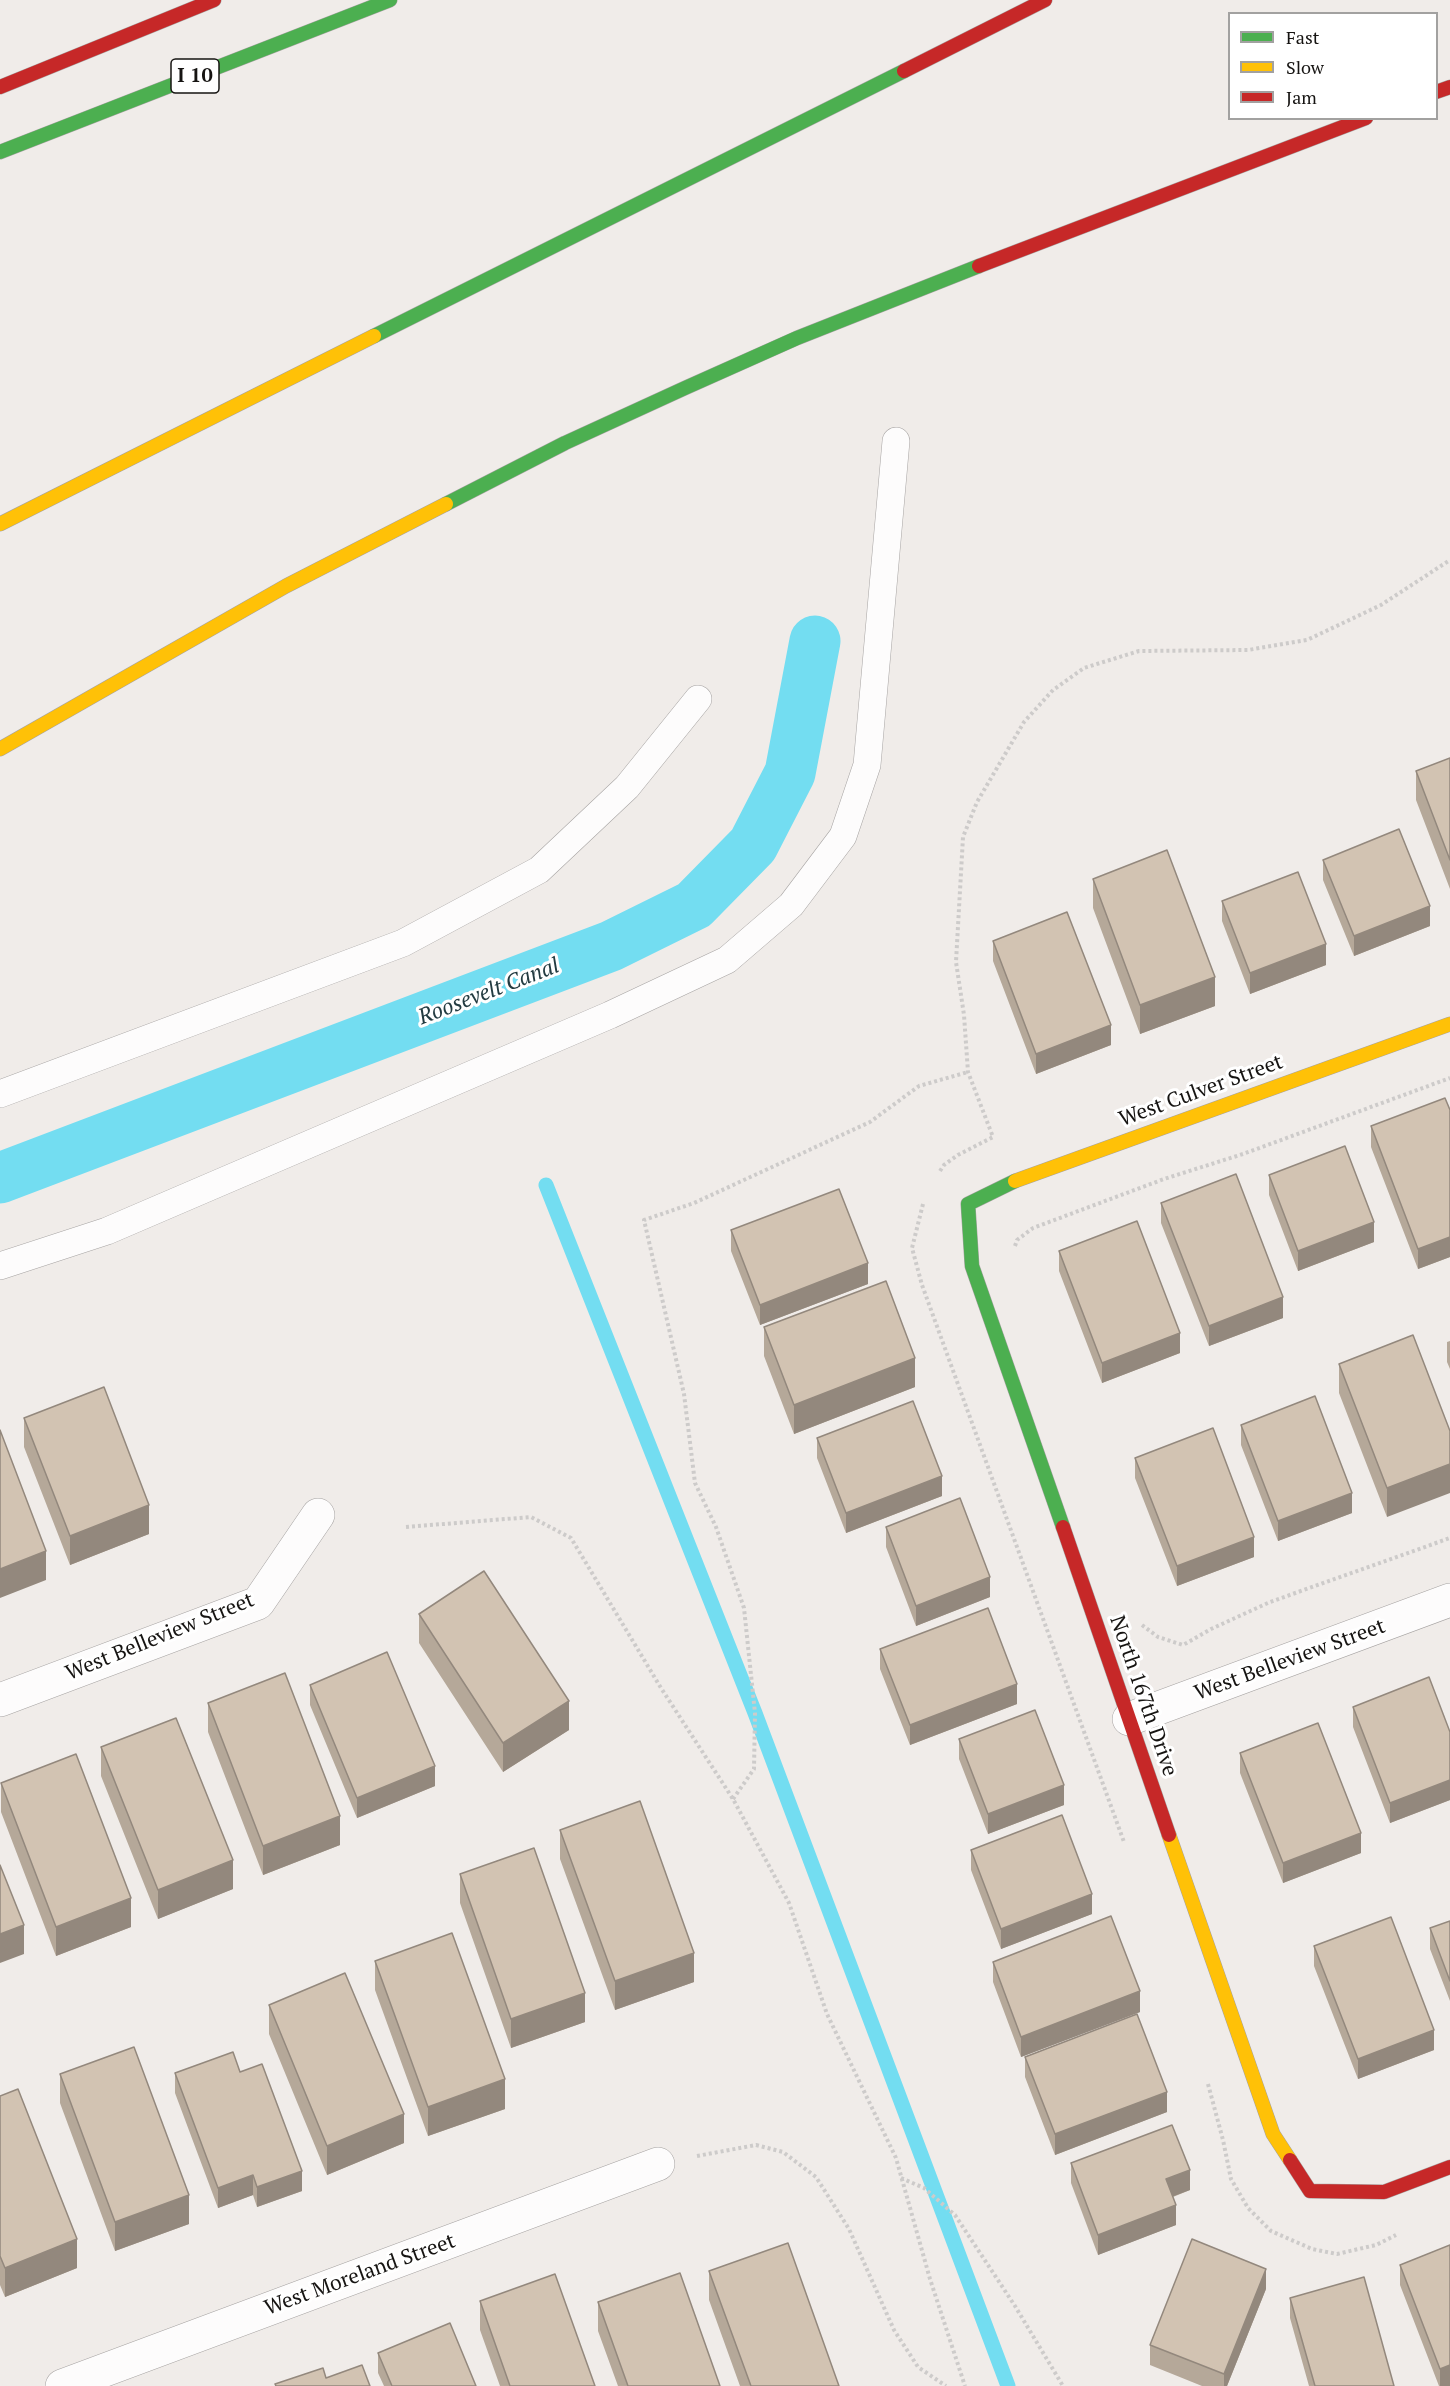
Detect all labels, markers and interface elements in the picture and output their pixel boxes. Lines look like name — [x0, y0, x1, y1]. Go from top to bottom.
legend — [1228, 12, 1438, 120]
text: Fast — [1286, 25, 1319, 49]
text: Slow — [1286, 55, 1324, 79]
road number: I 10 — [171, 59, 219, 93]
text: Jam — [1286, 85, 1317, 109]
water label: Roosevelt Canal — [415, 953, 563, 1031]
street label: West Culver Street — [1116, 1050, 1286, 1132]
street label: West Belleview Street — [62, 1588, 258, 1686]
street label: North 167th Drive — [1104, 1612, 1182, 1780]
street label: West Belleview Street — [1191, 1614, 1389, 1706]
street label: West Moreland Street — [261, 2229, 459, 2321]

